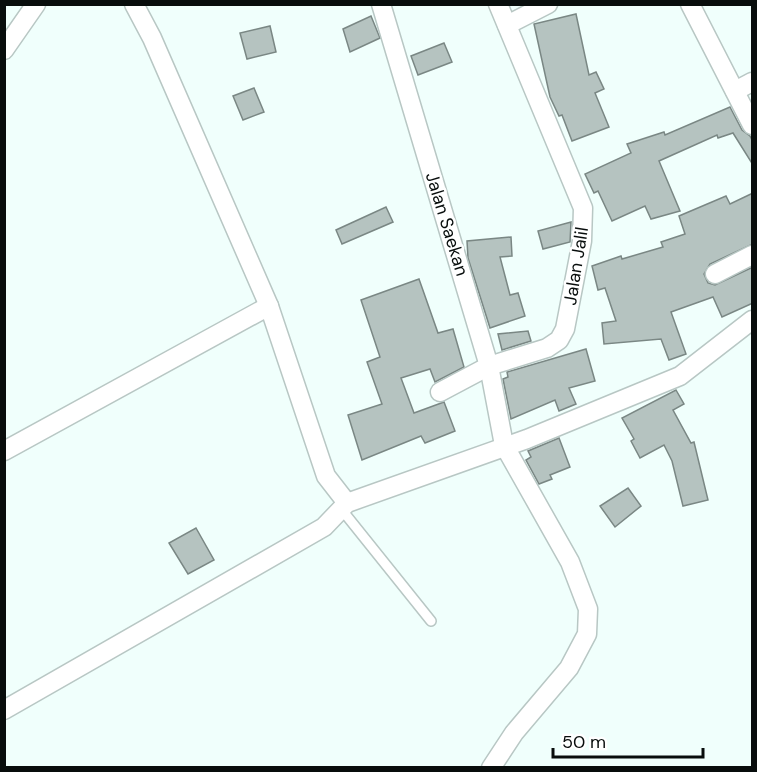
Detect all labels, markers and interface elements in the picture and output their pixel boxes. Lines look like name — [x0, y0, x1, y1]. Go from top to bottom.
street label: Jalan Saekan — [420, 169, 474, 279]
street label: Jalan Jalil — [558, 225, 594, 307]
scale bar — [553, 721, 703, 759]
text: 50 m — [562, 730, 606, 754]

